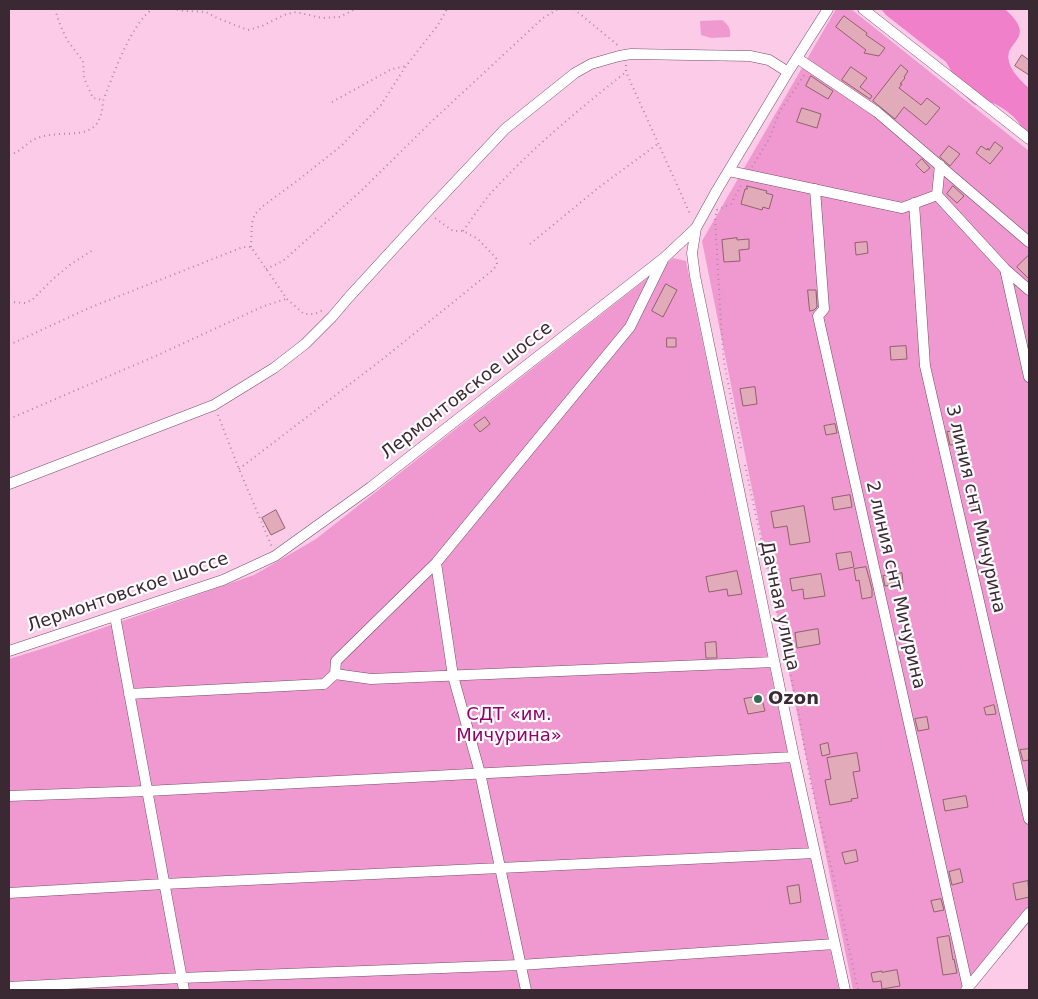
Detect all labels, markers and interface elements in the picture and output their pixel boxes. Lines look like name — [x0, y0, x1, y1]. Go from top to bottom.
street label: Лермонтовское шоссе — [377, 317, 557, 465]
street label: 3 линия снт Мичурина — [941, 403, 1009, 615]
street label: 2 линия снт Мичурина — [861, 479, 929, 691]
street label: Дачная улица — [755, 539, 803, 673]
street label: Лермонтовское шоссе — [25, 548, 231, 638]
place label: Ozon — [768, 688, 819, 710]
marker: Ozon — [752, 693, 764, 705]
park label: СДТ «им. Мичурина» — [456, 704, 562, 746]

